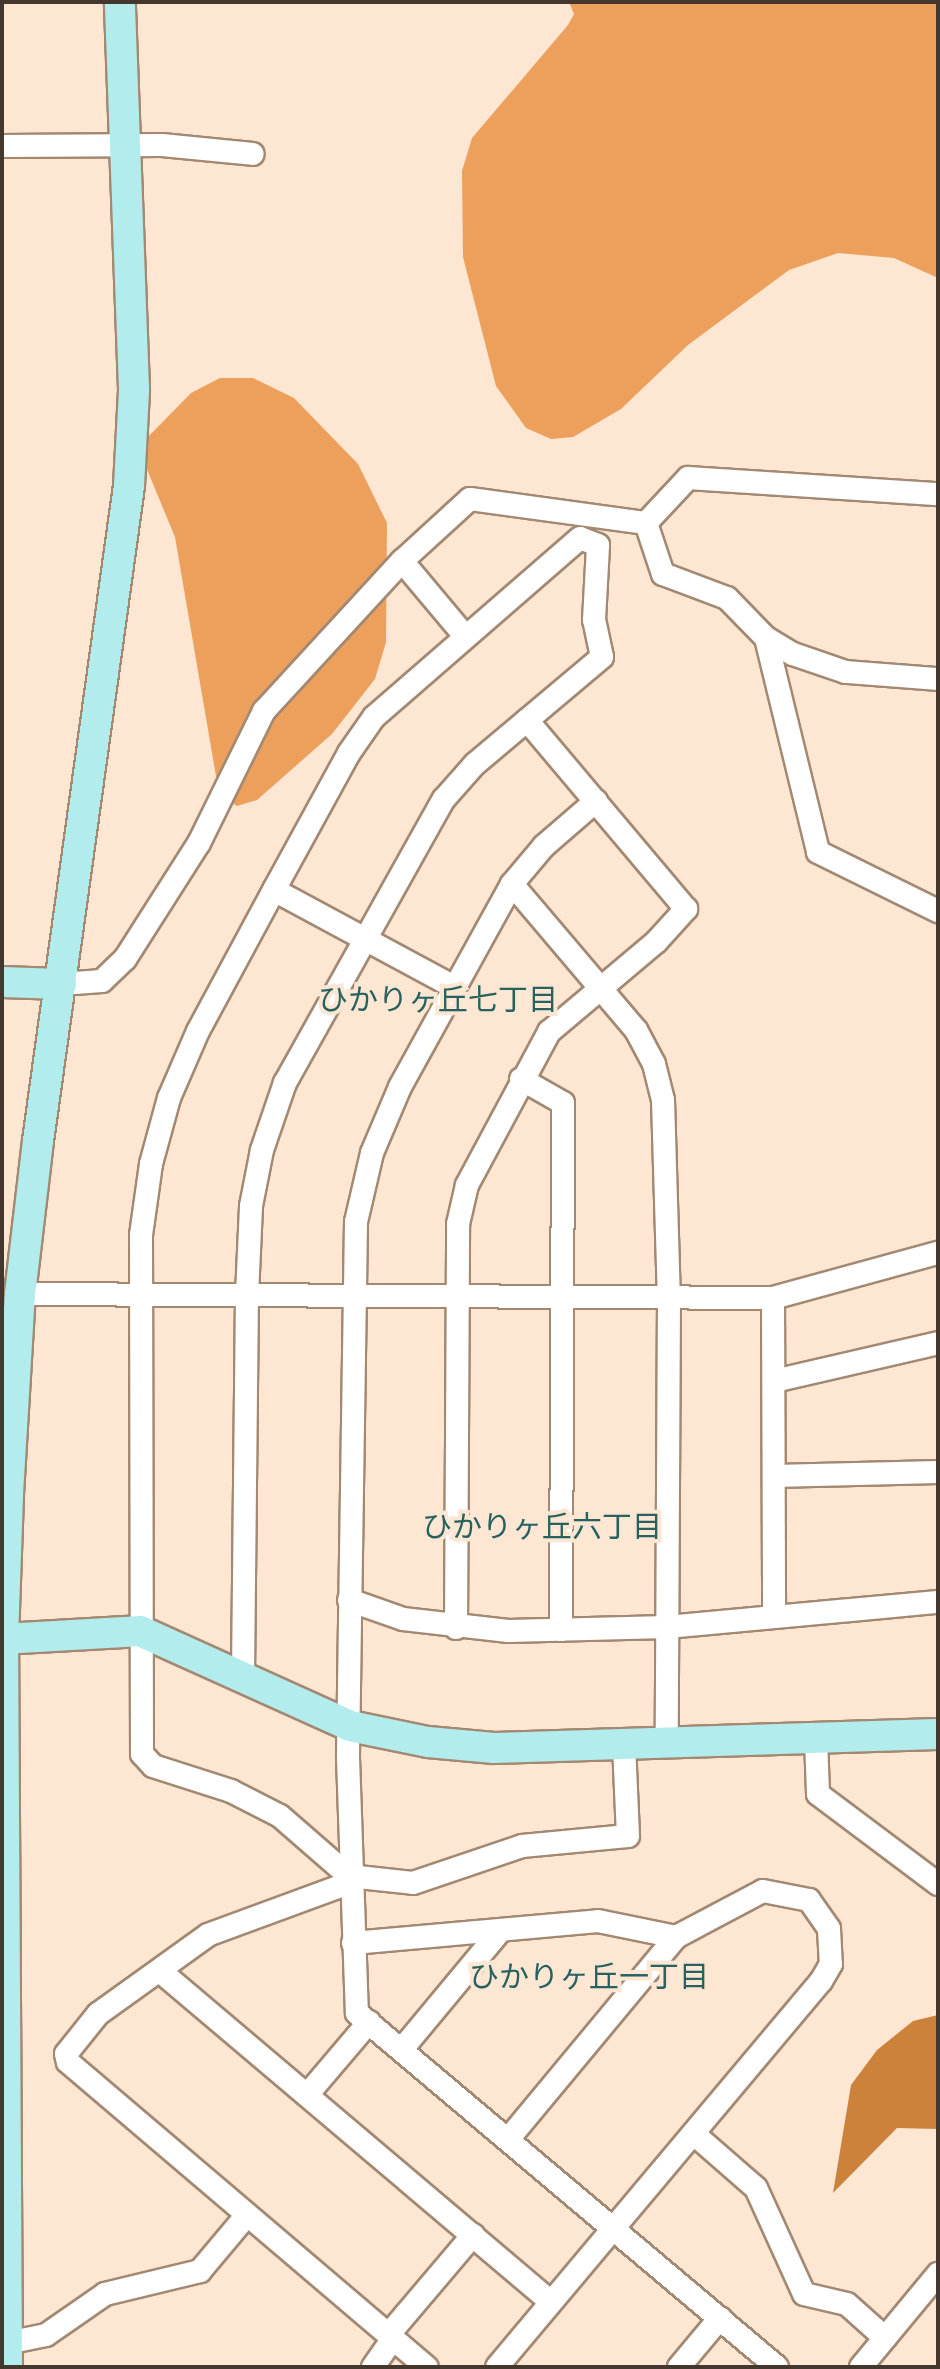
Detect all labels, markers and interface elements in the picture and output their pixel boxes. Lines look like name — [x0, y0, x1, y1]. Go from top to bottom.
district label: ひかりヶ丘七丁目 — [318, 985, 558, 1021]
district label: ひかりヶ丘六丁目 — [422, 1512, 662, 1548]
district label: ひかりヶ丘一丁目 — [469, 1962, 709, 1998]

